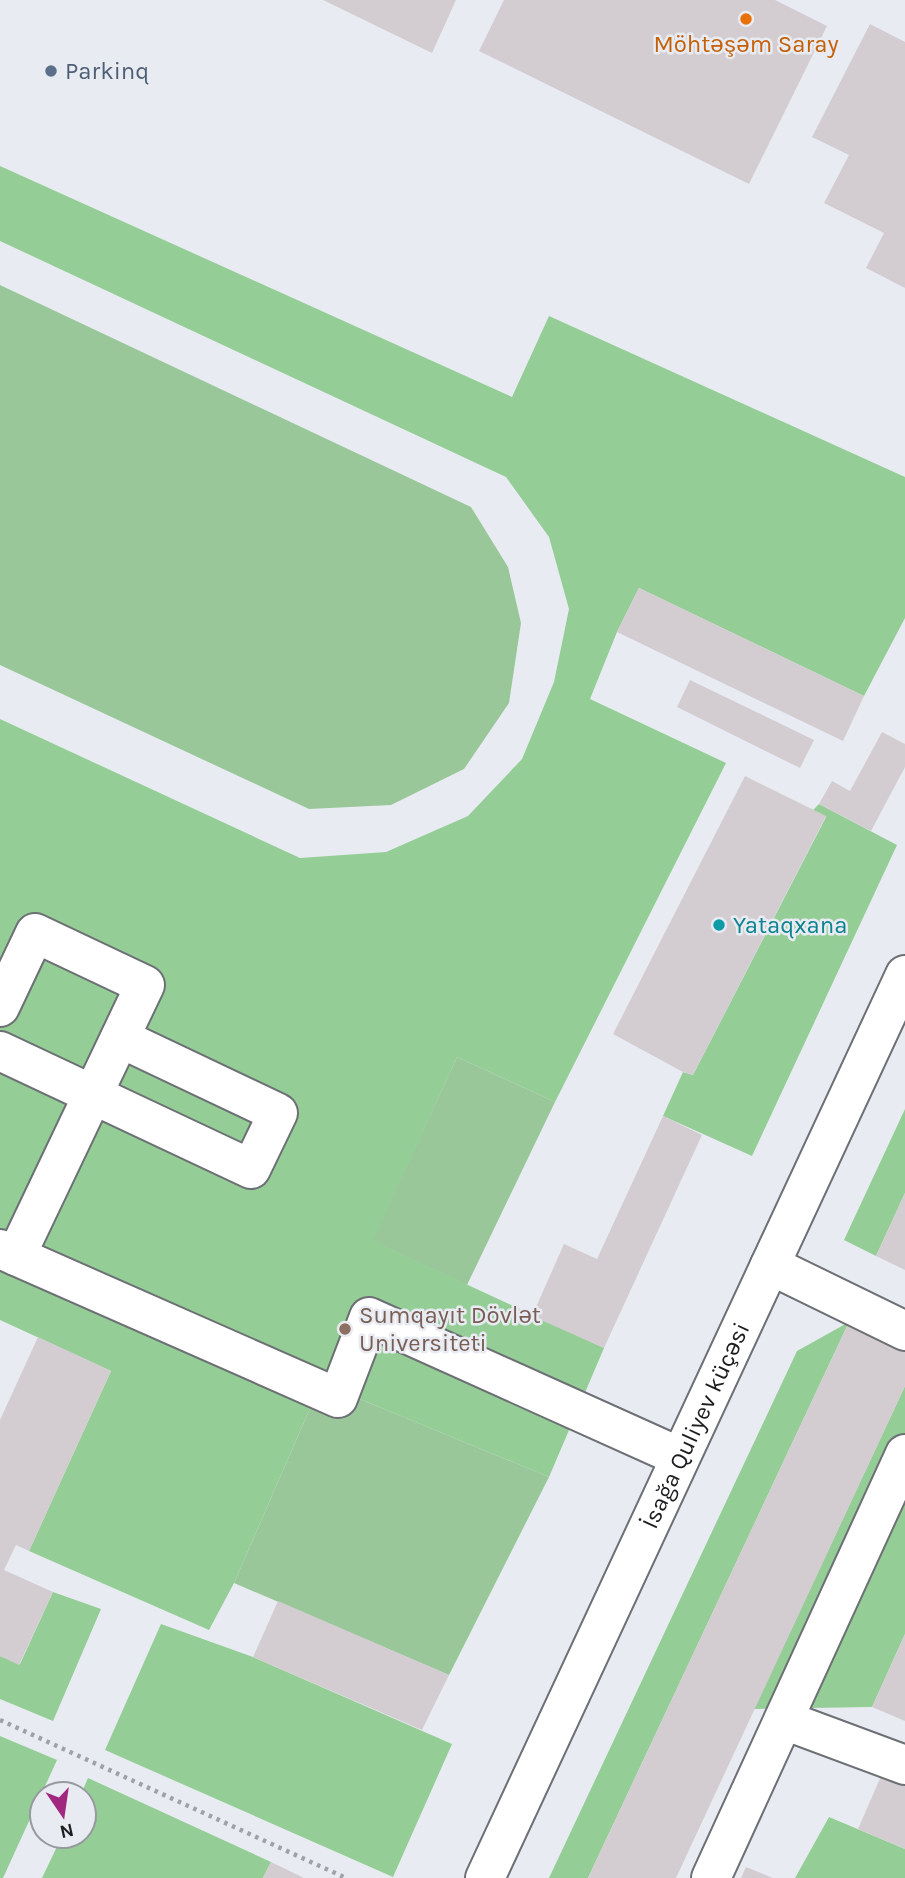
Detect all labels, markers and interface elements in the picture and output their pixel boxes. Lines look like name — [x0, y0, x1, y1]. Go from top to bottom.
marker: Möhtəşəm Saray — [738, 11, 754, 27]
place label: Möhtəşəm Saray — [653, 30, 839, 58]
place label: Parkinq — [65, 57, 149, 85]
marker: Parkinq — [43, 63, 59, 79]
place label: Yataqxana — [733, 911, 847, 939]
marker: Yataqxana — [711, 917, 727, 933]
place label: Sumqayıt Dövlət Universiteti — [359, 1301, 541, 1357]
street label: İsağa Quliyev küçəsi — [636, 1318, 755, 1533]
marker: Sumqayıt Dövlət Universiteti — [337, 1321, 353, 1337]
north arrow — [28, 1780, 98, 1850]
text: N — [57, 1818, 76, 1843]

